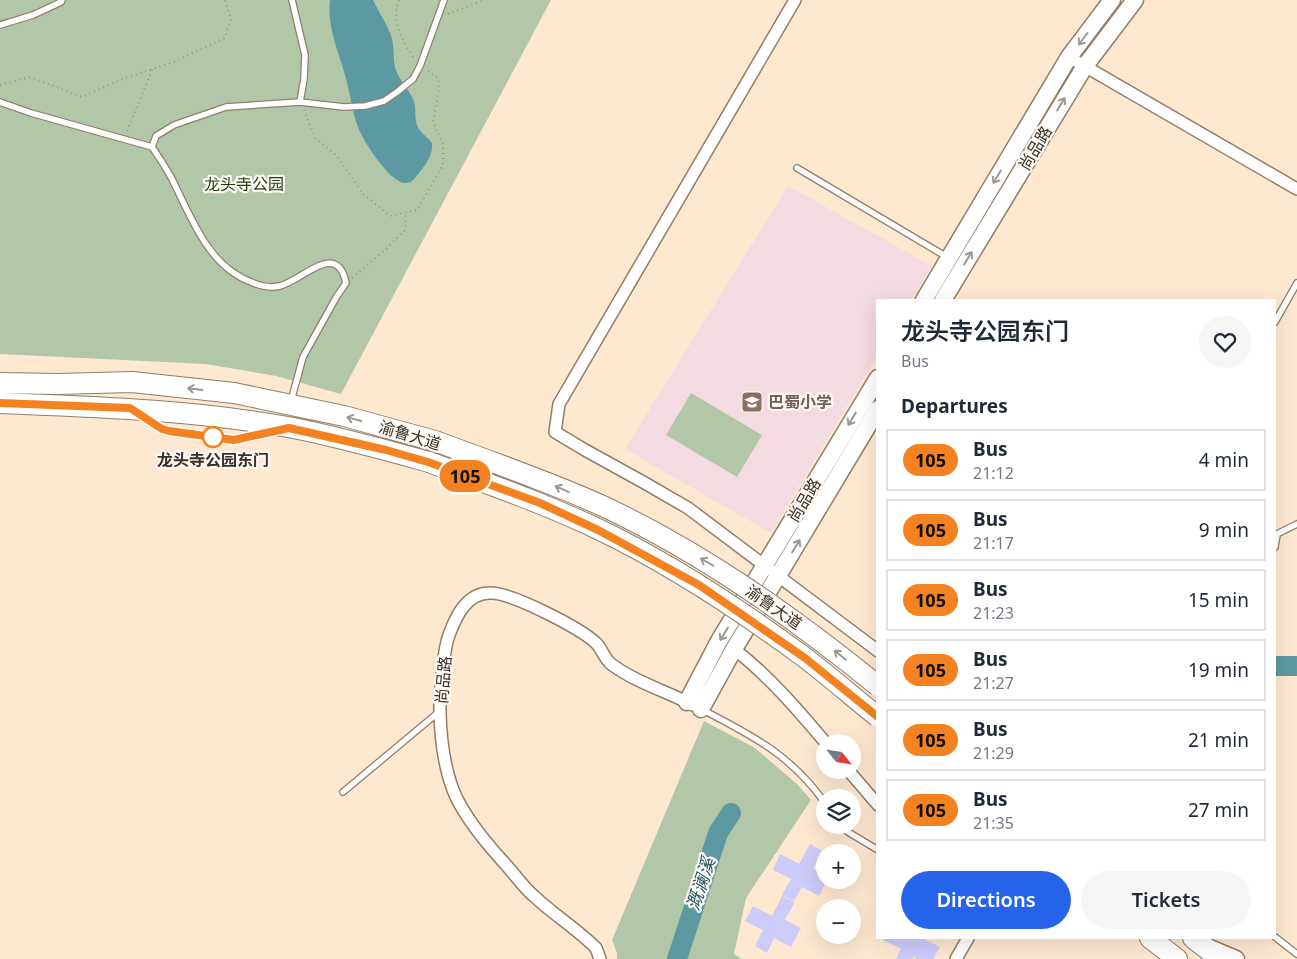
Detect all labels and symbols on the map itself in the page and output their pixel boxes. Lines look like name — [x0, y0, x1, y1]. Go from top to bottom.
one-way arrow — [1078, 32, 1088, 46]
one-way arrow — [1057, 98, 1067, 112]
street label: 尚品路 — [1013, 122, 1057, 174]
one-way arrow — [992, 169, 1002, 183]
park label: 龙头寺公园 — [204, 173, 284, 195]
one-way arrow — [964, 252, 974, 266]
one-way arrow — [187, 383, 203, 393]
school or university icon: 巴蜀小学 — [740, 390, 764, 414]
place label: 巴蜀小学 — [768, 391, 832, 413]
one-way arrow — [847, 412, 857, 426]
one-way arrow — [346, 414, 362, 423]
street label: 渝鲁大道 — [376, 415, 444, 455]
marker: 龙头寺公园东门 — [202, 426, 224, 448]
place label: 龙头寺公园东门 — [157, 449, 269, 471]
line badge: 105 — [436, 460, 494, 492]
street label: 尚品路 — [782, 474, 826, 526]
one-way arrow — [555, 483, 570, 493]
one-way arrow — [791, 538, 801, 553]
one-way arrow — [700, 557, 714, 567]
street label: 渝鲁大道 — [741, 580, 807, 634]
one-way arrow — [718, 626, 728, 640]
one-way arrow — [833, 650, 846, 661]
street label: 尚品路 — [430, 655, 456, 705]
north arrow — [816, 734, 861, 779]
water label: 溉澜溪 — [680, 852, 720, 913]

